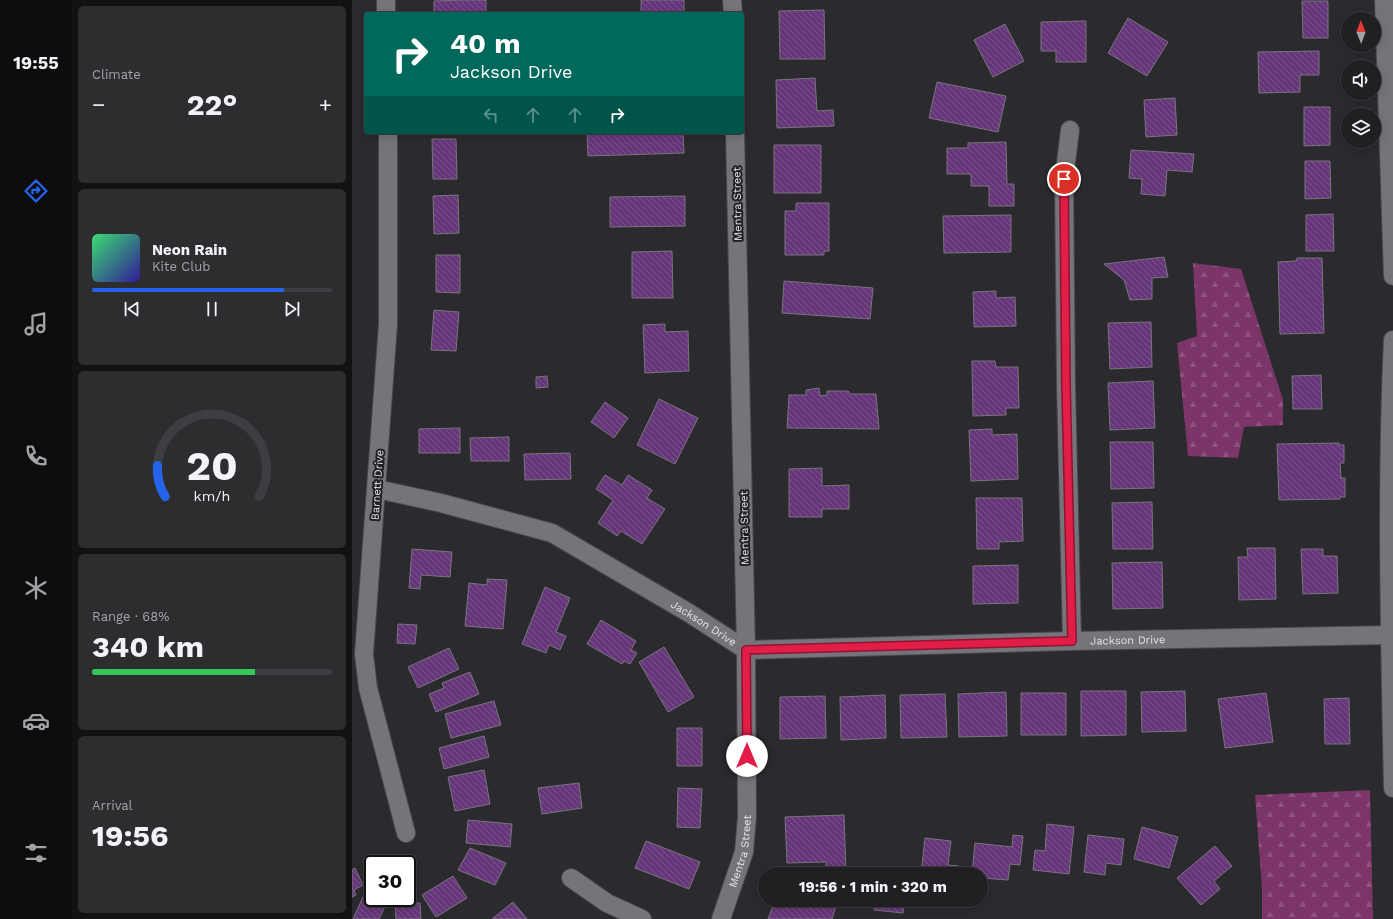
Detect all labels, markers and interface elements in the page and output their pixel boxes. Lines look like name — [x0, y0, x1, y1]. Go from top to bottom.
north arrow — [1341, 12, 1381, 52]
map controls — [1341, 12, 1381, 148]
text: 40 m — [450, 27, 520, 60]
icon: right — [384, 28, 436, 80]
text: 19:55 — [13, 52, 59, 73]
button: sound — [1341, 60, 1381, 100]
text: Jackson Drive — [450, 61, 572, 82]
text: Climate — [92, 67, 141, 82]
text: 22° — [187, 87, 237, 122]
text: − — [92, 92, 105, 117]
text: + — [319, 92, 332, 117]
icon: left — [480, 104, 502, 126]
icon: ahead — [522, 104, 544, 126]
icon: ahead — [564, 104, 586, 126]
icon: right — [606, 104, 628, 126]
button: layers — [1341, 108, 1381, 148]
pin — [1047, 162, 1081, 196]
street label: Mentra Street — [730, 166, 745, 241]
icon: arrive — [1053, 168, 1075, 190]
icon: directions — [22, 177, 50, 205]
text: Neon Rain — [152, 241, 227, 259]
text: Kite Club — [152, 259, 210, 274]
icon: previous — [121, 298, 143, 320]
icon: pause — [201, 298, 223, 320]
icon: next — [281, 298, 303, 320]
icon: music — [22, 310, 50, 338]
text: 20 — [186, 441, 238, 490]
icon: phone — [22, 442, 50, 470]
street label: Barnett Drive — [369, 449, 386, 521]
text: km/h — [194, 488, 230, 504]
street label: Mentra Street — [737, 490, 752, 565]
icon: climate — [22, 574, 50, 602]
street label: Jackson Drive — [669, 598, 739, 649]
text: Range · 68% — [92, 609, 169, 624]
text: 340 km — [92, 629, 204, 664]
street label: Jackson Drive — [1090, 633, 1165, 648]
icon: car — [22, 707, 50, 735]
position arrow — [726, 735, 768, 777]
text: Arrival — [92, 798, 133, 813]
street label: Mentra Street — [726, 814, 754, 889]
text: 19:56 — [92, 818, 168, 853]
icon: filters — [22, 839, 50, 867]
speed limit sign: 30 — [364, 855, 416, 907]
text: 19:56 · 1 min · 320 m — [799, 878, 947, 896]

